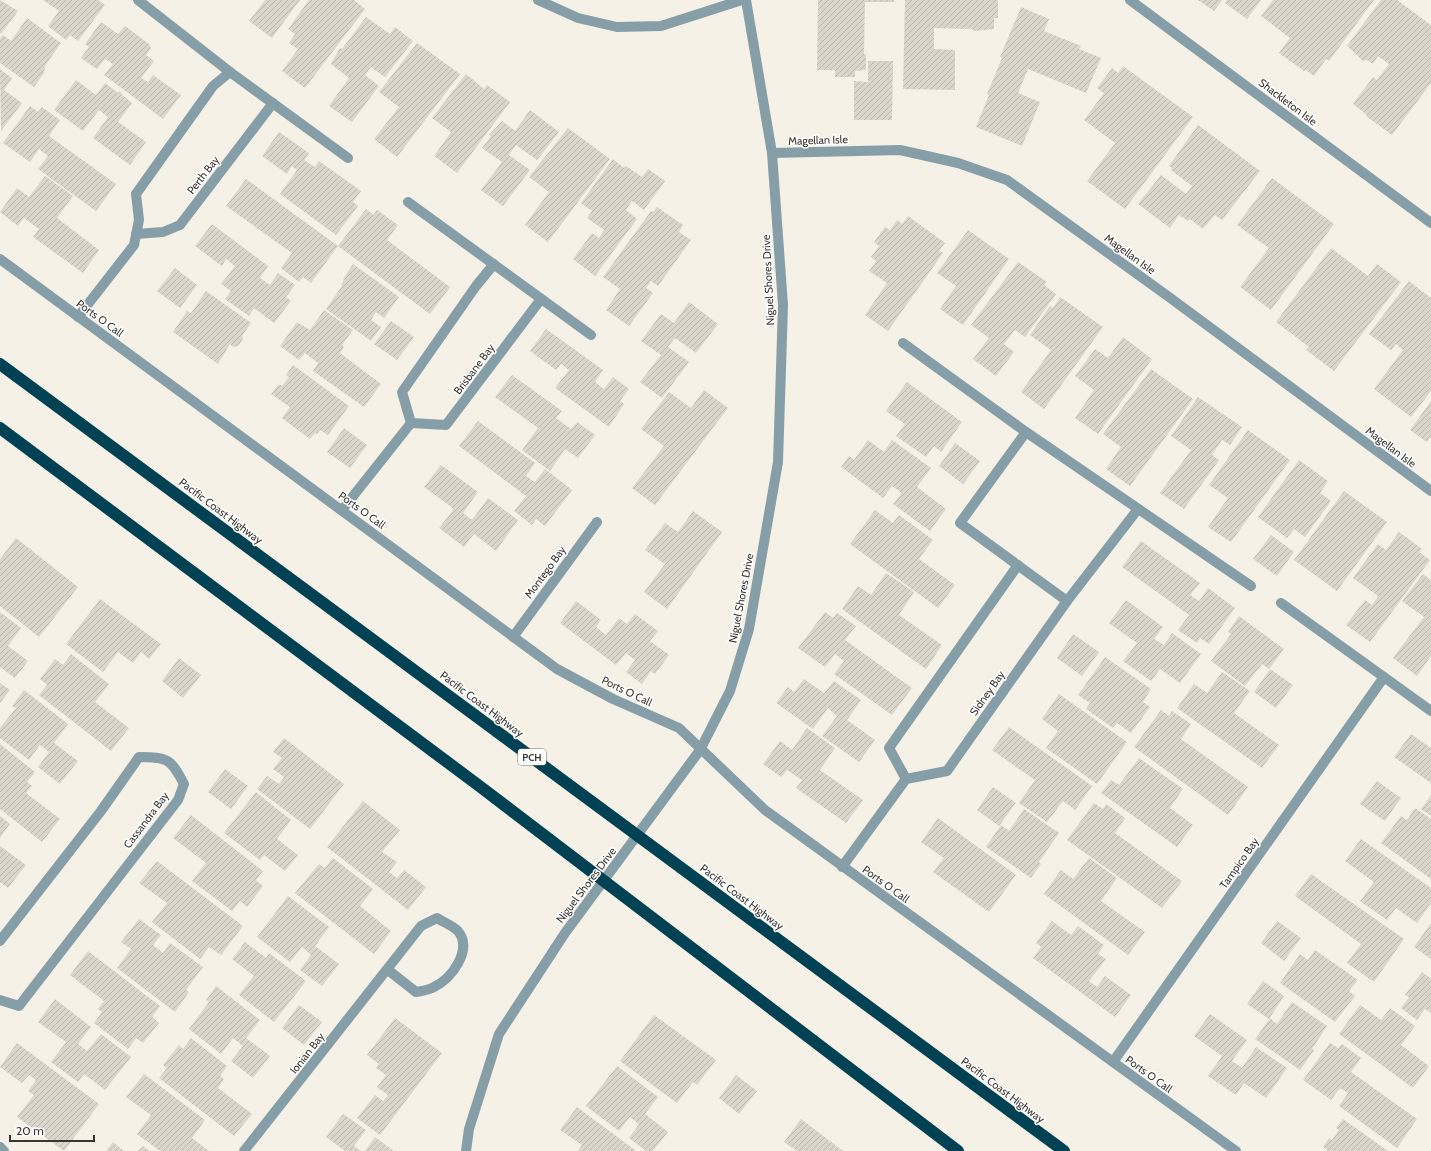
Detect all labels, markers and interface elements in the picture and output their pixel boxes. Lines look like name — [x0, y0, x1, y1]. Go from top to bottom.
street label: Shackleton Isle — [1256, 76, 1320, 129]
street label: Magellan Isle — [788, 132, 848, 148]
street label: Perth Bay — [184, 153, 223, 197]
street label: Magellan Isle — [1102, 231, 1159, 277]
street label: Niguel Shores Drive — [759, 234, 777, 326]
street label: Ports O Call — [74, 296, 127, 340]
street label: Brisbane Bay — [450, 341, 498, 397]
street label: Magellan Isle — [1363, 423, 1419, 471]
street label: Pacific Coast Highway — [177, 475, 266, 547]
street label: Ports O Call — [336, 488, 389, 532]
street label: Montego Bay — [521, 543, 569, 601]
street label: Niguel Shores Drive — [725, 552, 757, 644]
street label: Sidney Bay — [966, 667, 1008, 718]
street label: Pacific Coast Highway — [438, 668, 527, 740]
street label: Ports O Call — [599, 673, 655, 709]
road number: PCH — [518, 749, 546, 765]
street label: Cassandra Bay — [120, 789, 172, 851]
street label: Tampico Bay — [1216, 834, 1262, 891]
street label: Niguel Shores Drive — [553, 844, 619, 926]
street label: Pacific Coast Highway — [698, 861, 787, 933]
street label: Ports O Call — [860, 862, 913, 906]
street label: Ionian Bay — [287, 1029, 328, 1076]
street label: Ports O Call — [1123, 1052, 1176, 1096]
street label: Pacific Coast Highway — [959, 1054, 1048, 1126]
scale bar — [10, 1117, 94, 1143]
text: 20 m — [16, 1123, 44, 1138]

